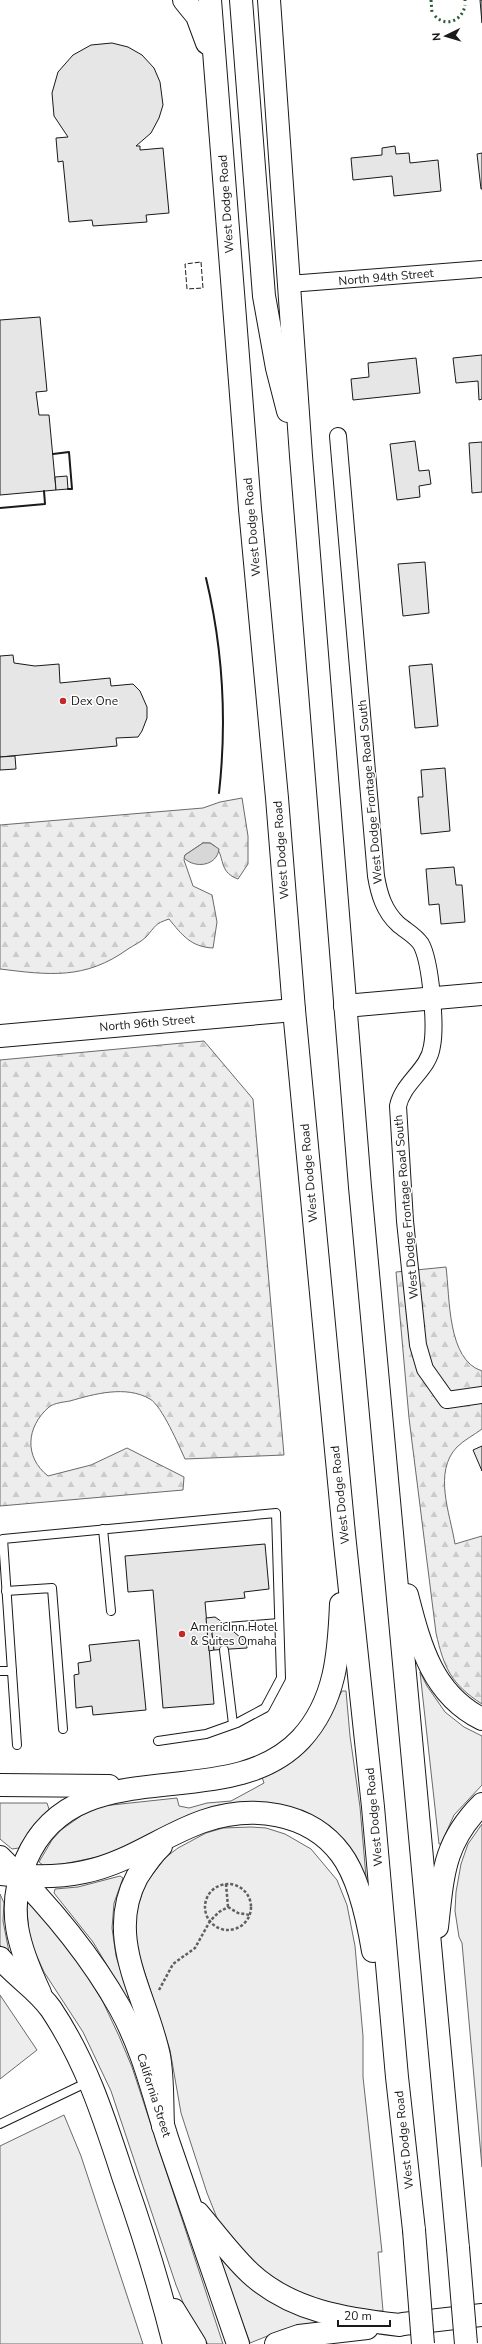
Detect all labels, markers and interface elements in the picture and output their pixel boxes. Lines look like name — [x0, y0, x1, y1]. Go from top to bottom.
north arrow — [426, 16, 466, 56]
text: N — [429, 32, 444, 42]
street label: West Dodge Road — [215, 154, 237, 254]
street label: North 94th Street — [338, 265, 435, 289]
street label: West Dodge Road — [240, 477, 264, 577]
place label: Dex One — [71, 693, 118, 709]
marker: Dex One — [58, 696, 68, 706]
street label: West Dodge Frontage Road South — [354, 699, 386, 885]
street label: West Dodge Road — [270, 800, 292, 900]
street label: North 96th Street — [99, 1011, 196, 1035]
street label: West Dodge Frontage Road South — [390, 1114, 422, 1300]
street label: West Dodge Road — [297, 1123, 321, 1223]
street label: West Dodge Road — [327, 1445, 353, 1545]
place label: AmericInn Hotel & Suites Omaha — [190, 1619, 278, 1649]
marker: AmericInn Hotel & Suites Omaha — [177, 1629, 187, 1639]
street label: West Dodge Road — [362, 1767, 386, 1867]
street label: California Street — [133, 2051, 175, 2140]
street label: West Dodge Road — [391, 2090, 417, 2190]
scale bar — [338, 2302, 390, 2328]
text: 20 m — [344, 2308, 372, 2324]

